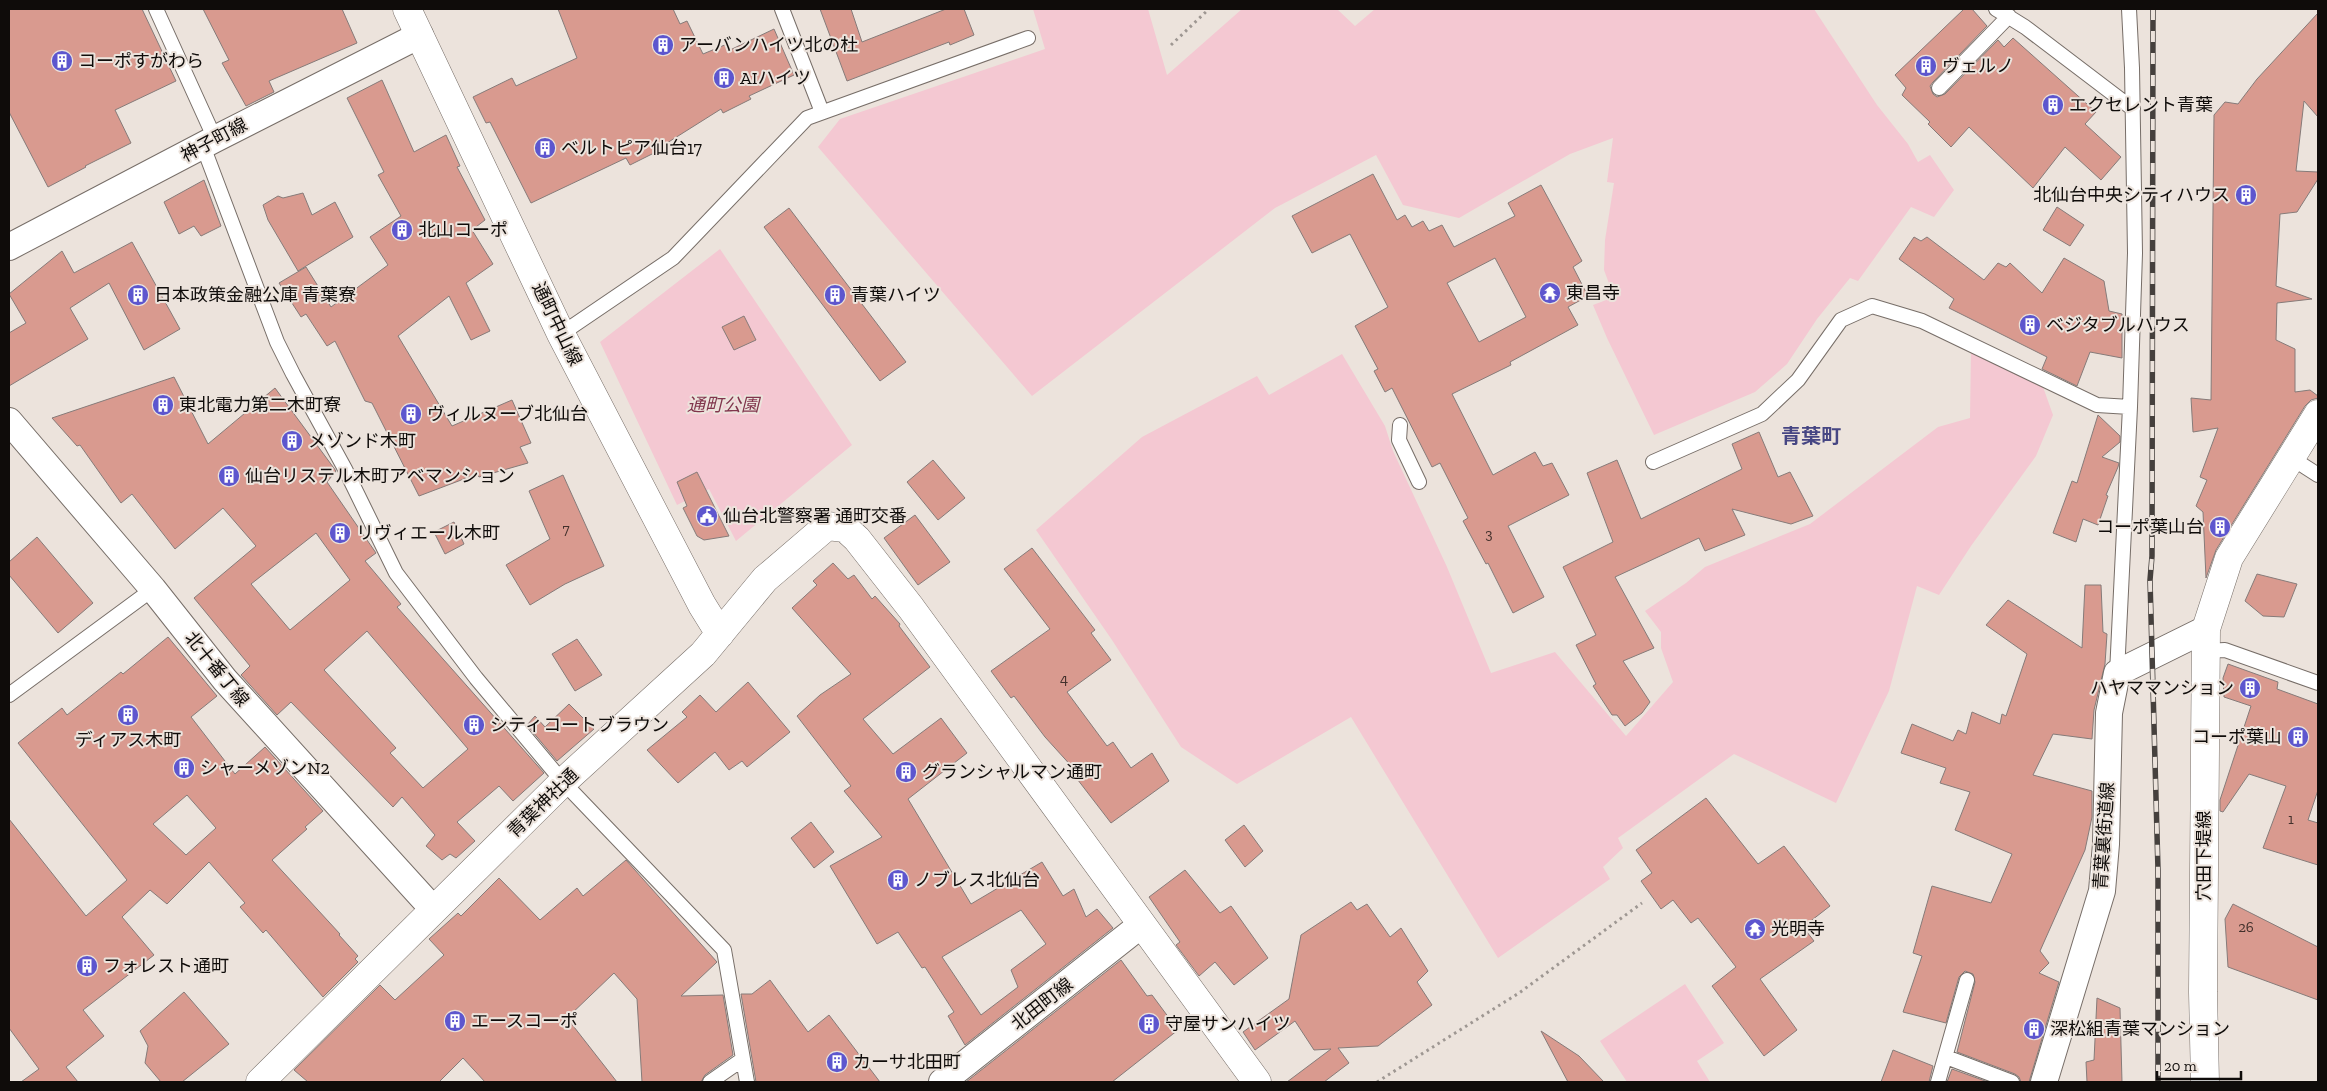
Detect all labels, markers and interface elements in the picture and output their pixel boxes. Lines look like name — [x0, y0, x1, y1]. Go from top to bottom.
building icon: アーバンハイツ北の杜 — [651, 33, 675, 57]
place label: アーバンハイツ北の杜 — [679, 34, 858, 56]
building icon: コーポすがわら — [50, 49, 74, 73]
place label: コーポすがわら — [78, 50, 204, 72]
building icon: ヴェルノ — [1914, 54, 1938, 78]
place label: ヴェルノ — [1942, 55, 2014, 77]
building icon: AIハイツ — [712, 66, 736, 90]
place label: AIハイツ — [740, 67, 811, 89]
building icon: エクセレント青葉 — [2041, 93, 2065, 117]
place label: エクセレント青葉 — [2069, 94, 2213, 116]
street label: 神子町線 — [177, 113, 251, 167]
building icon: ベルトピア仙台17 — [533, 136, 557, 160]
place label: ベルトピア仙台17 — [561, 137, 703, 159]
building icon: 北仙台中央シティハウス — [2234, 183, 2258, 207]
place label: 北仙台中央シティハウス — [2033, 184, 2230, 206]
building icon: 北山コーポ — [390, 218, 414, 242]
place label: 北山コーポ — [418, 219, 508, 241]
street label: 通町中山線 — [527, 279, 587, 369]
temple icon: 東昌寺 — [1538, 281, 1562, 305]
place label: 東昌寺 — [1566, 282, 1620, 304]
building icon: 日本政策金融公庫 青葉寮 — [126, 283, 150, 307]
building icon: 青葉ハイツ — [823, 283, 847, 307]
place label: 日本政策金融公庫 青葉寮 — [154, 284, 356, 306]
place label: 青葉ハイツ — [851, 284, 941, 306]
building icon: ベジタブルハウス — [2018, 313, 2042, 337]
place label: ベジタブルハウス — [2046, 314, 2190, 336]
building icon: 東北電力第二木町寮 — [151, 393, 175, 417]
place label: 東北電力第二木町寮 — [179, 394, 341, 416]
park label: 通町公園 — [687, 394, 762, 416]
building icon: ヴィルヌーブ北仙台 — [399, 402, 423, 426]
place label: ヴィルヌーブ北仙台 — [427, 403, 588, 425]
district label: 青葉町 — [1781, 424, 1841, 448]
building icon: メゾンド木町 — [280, 429, 304, 453]
place label: メゾンド木町 — [308, 430, 416, 452]
building icon: 仙台リステル木町アベマンション — [217, 464, 241, 488]
place label: 仙台リステル木町アベマンション — [245, 465, 515, 487]
public building icon: 仙台北警察署 通町交番 — [695, 504, 719, 528]
place label: 仙台北警察署 通町交番 — [723, 505, 907, 527]
building icon: コーポ葉山台 — [2208, 515, 2232, 539]
place label: コーポ葉山台 — [2096, 516, 2204, 538]
house number: 7 — [562, 520, 570, 538]
building icon: リヴィエール木町 — [328, 521, 352, 545]
place label: リヴィエール木町 — [356, 522, 500, 544]
house number: 3 — [1485, 525, 1493, 543]
street label: 北十番丁線 — [180, 627, 254, 711]
house number: 4 — [1060, 670, 1068, 688]
building icon: ハヤママンション — [2238, 676, 2262, 700]
place label: ハヤママンション — [2090, 677, 2234, 699]
building icon: ディアス木町 — [116, 703, 140, 727]
building icon: シティコートブラウン — [462, 713, 486, 737]
place label: シティコートブラウン — [490, 714, 669, 736]
building icon: コーポ葉山 — [2286, 725, 2310, 749]
place label: コーポ葉山 — [2192, 726, 2282, 748]
place label: ディアス木町 — [75, 729, 181, 751]
building icon: シャーメゾンN2 — [172, 756, 196, 780]
place label: シャーメゾンN2 — [200, 757, 330, 779]
building icon: グランシャルマン通町 — [894, 760, 918, 784]
place label: グランシャルマン通町 — [922, 761, 1102, 783]
street label: 青葉神社通 — [503, 764, 583, 842]
street label: 青葉裏街道線 — [2089, 781, 2119, 891]
house number: 1 — [2288, 810, 2294, 828]
street label: 穴田下堤線 — [2193, 811, 2215, 901]
building icon: ノブレス北仙台 — [886, 868, 910, 892]
place label: ノブレス北仙台 — [914, 869, 1040, 891]
temple icon: 光明寺 — [1743, 917, 1767, 941]
place label: 光明寺 — [1771, 918, 1825, 940]
house number: 26 — [2238, 918, 2254, 936]
building icon: フォレスト通町 — [75, 954, 99, 978]
place label: フォレスト通町 — [103, 955, 229, 977]
street label: 北田町線 — [1007, 973, 1077, 1035]
building icon: エースコーポ — [443, 1009, 467, 1033]
place label: エースコーポ — [471, 1010, 578, 1032]
building icon: 守屋サンハイツ — [1137, 1012, 1161, 1036]
place label: 守屋サンハイツ — [1165, 1013, 1291, 1035]
building icon: 深松組青葉マンション — [2022, 1017, 2046, 1041]
place label: 深松組青葉マンション — [2050, 1018, 2230, 1040]
scale bar — [2157, 1048, 2241, 1080]
building icon: カーサ北田町 — [825, 1050, 849, 1074]
place label: カーサ北田町 — [853, 1051, 961, 1073]
text: 20 m — [2164, 1057, 2197, 1075]

